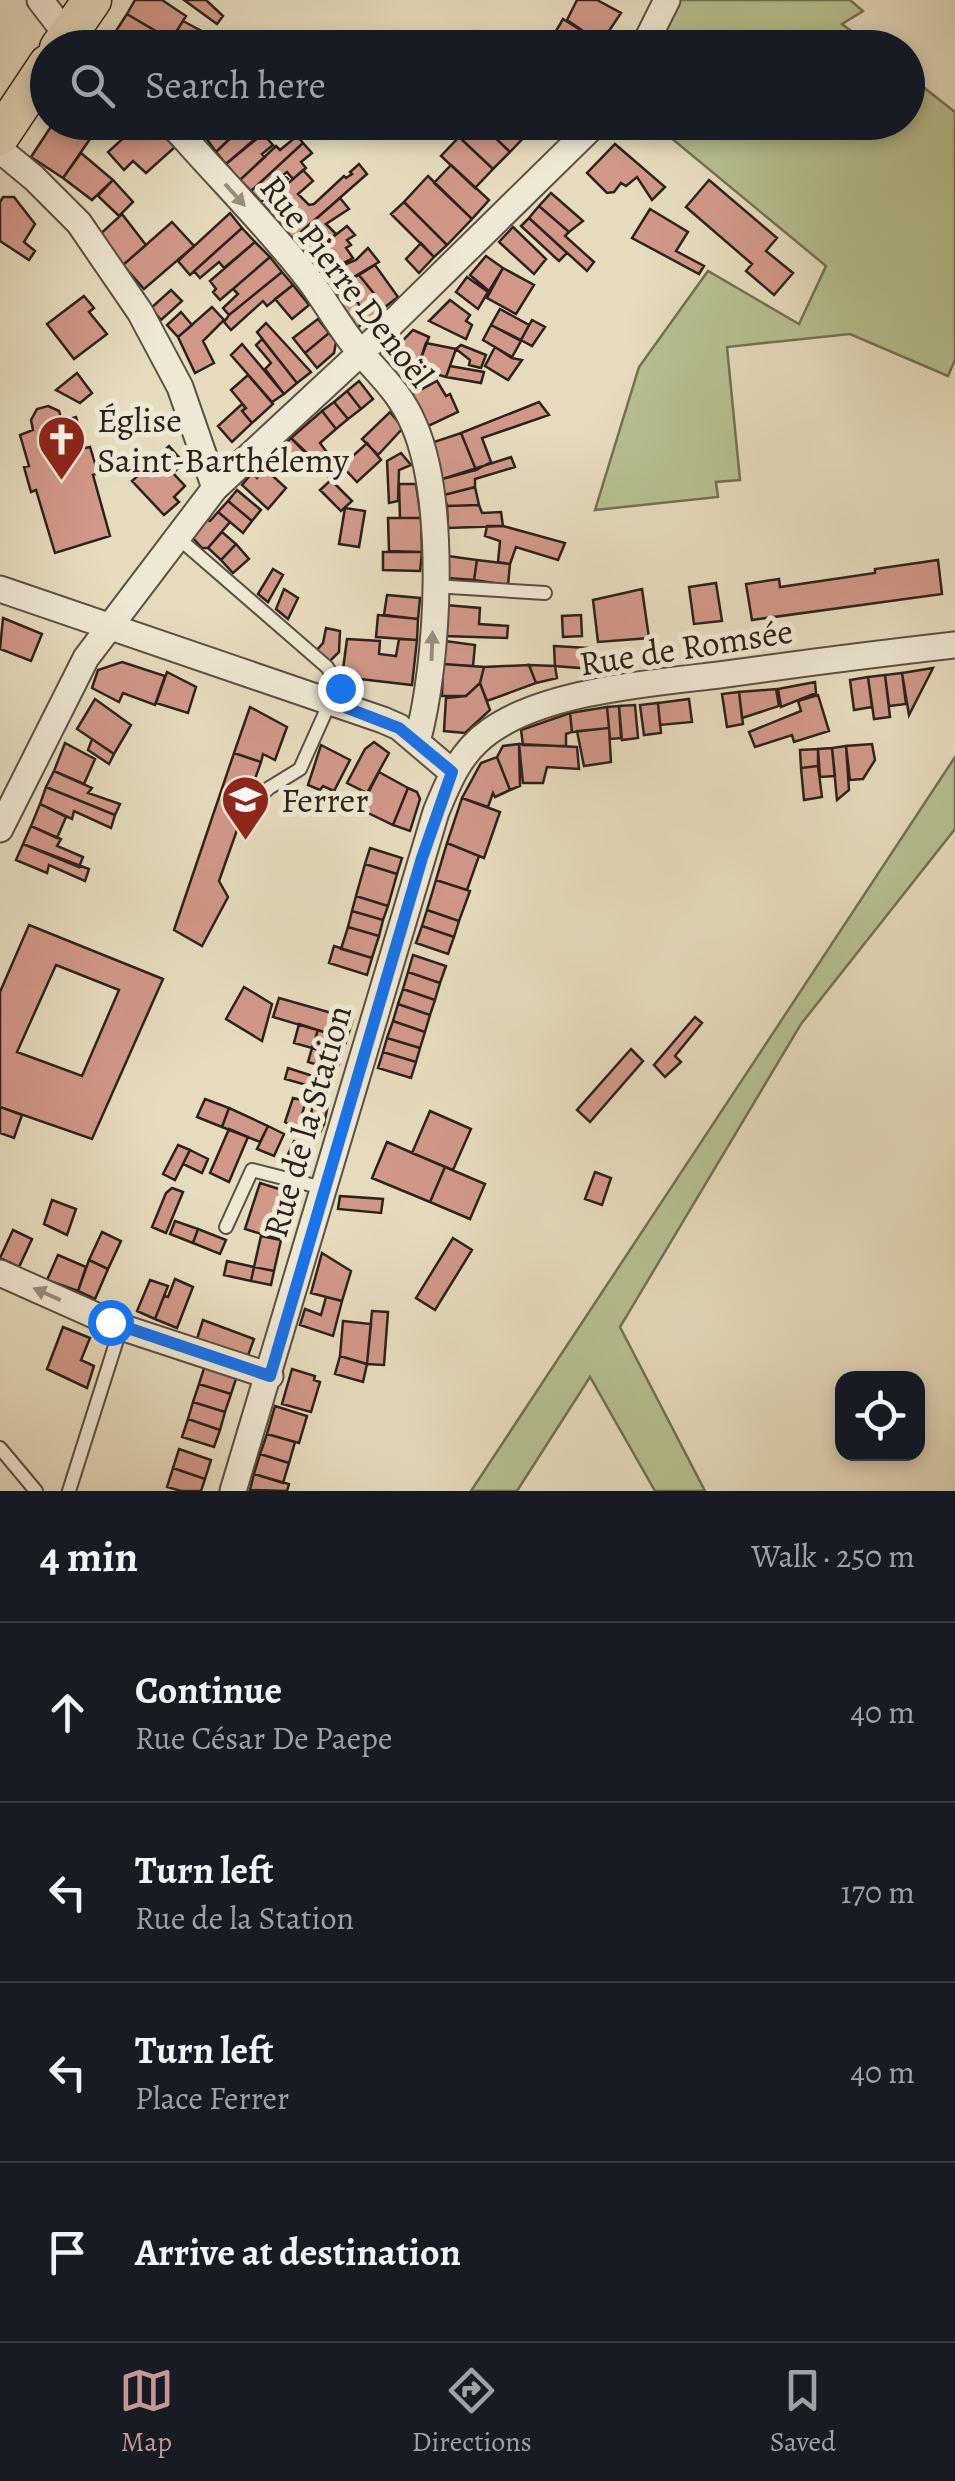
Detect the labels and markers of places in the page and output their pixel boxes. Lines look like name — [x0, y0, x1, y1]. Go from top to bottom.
place label: Église Saint-Barthélemy — [97, 396, 349, 484]
church icon: Église Saint-Barthélemy — [36, 414, 88, 482]
school or university icon: Ferrer — [220, 774, 272, 842]
place label: Ferrer — [281, 776, 369, 824]

